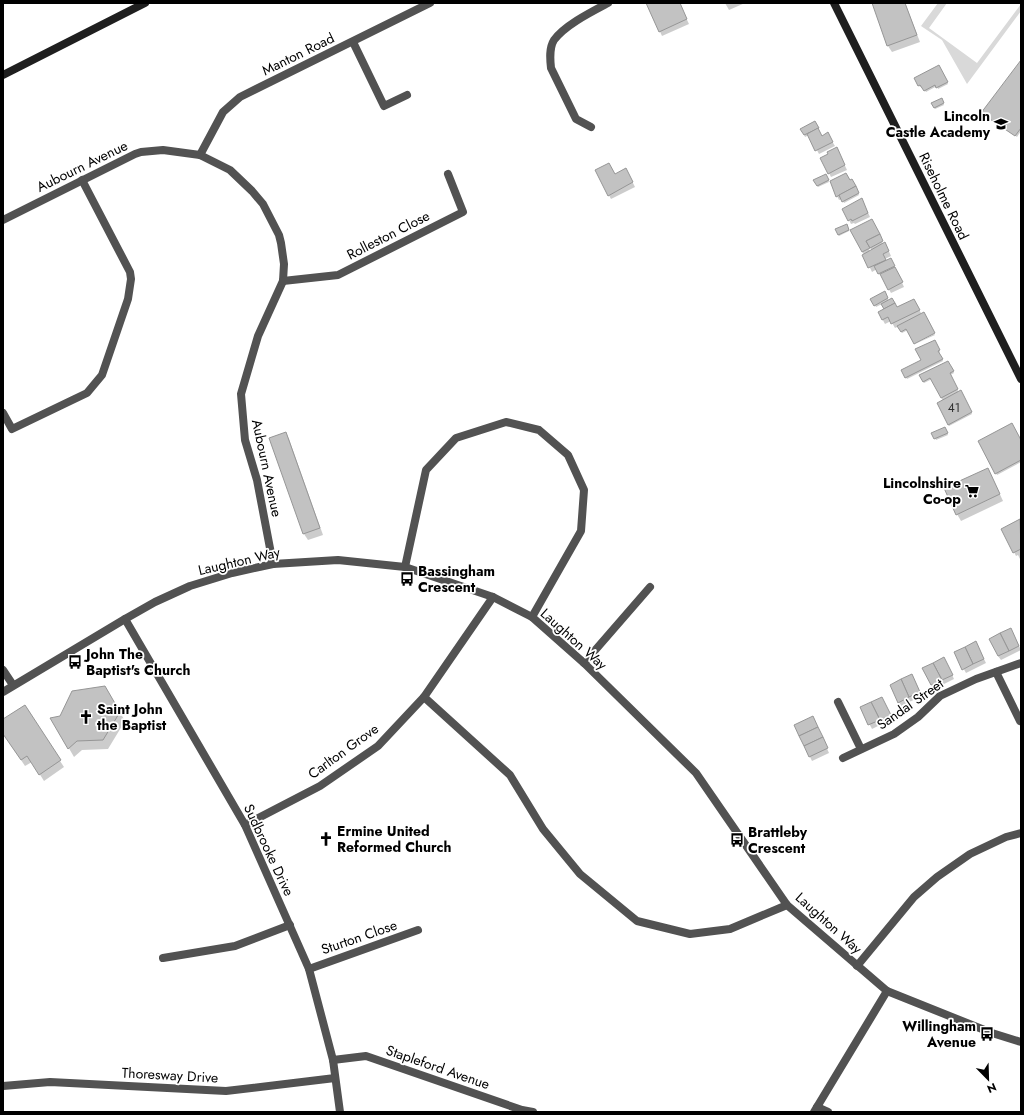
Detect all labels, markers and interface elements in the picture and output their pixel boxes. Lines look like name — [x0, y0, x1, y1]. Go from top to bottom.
street label: Manton Road — [258, 28, 338, 80]
place label: Lincoln Castle Academy — [886, 106, 991, 142]
school or university icon: Lincoln Castle Academy — [993, 116, 1009, 132]
street label: Aubourn Avenue — [33, 135, 131, 197]
street label: Riseholme Road — [914, 149, 974, 243]
street label: Rolleston Close — [343, 206, 433, 264]
house number: 41 — [948, 399, 960, 417]
street label: Aubourn Avenue — [247, 417, 287, 519]
place label: Lincolnshire Co-op — [883, 473, 961, 509]
supermarket icon: Lincolnshire Co-op — [964, 483, 980, 499]
street label: Laughton Way — [196, 542, 283, 580]
place label: Bassingham Crescent — [418, 561, 495, 597]
bus stop icon: Bassingham Crescent — [399, 571, 415, 587]
street label: Laughton Way — [536, 604, 612, 675]
place label: John The Baptist's Church — [83, 644, 190, 680]
bus stop icon: John The Baptist's Church — [67, 654, 83, 670]
street label: Sandal Street — [873, 673, 948, 734]
place label: Saint John the Baptist — [97, 699, 167, 735]
church icon: Saint John the Baptist — [78, 709, 94, 725]
street label: Carlton Grove — [304, 719, 382, 783]
street label: Sudbrooke Drive — [239, 801, 299, 899]
place label: Ermine United Reformed Church — [337, 821, 452, 857]
place label: Brattleby Crescent — [748, 822, 808, 858]
church icon: Ermine United Reformed Church — [318, 831, 334, 847]
bus stop icon: Brattleby Crescent — [729, 832, 745, 848]
street label: Laughton Way — [791, 888, 867, 959]
street label: Sturton Close — [318, 915, 400, 959]
place label: Willingham Avenue — [902, 1016, 976, 1052]
bus stop icon: Willingham Avenue — [979, 1026, 995, 1042]
street label: Stapleford Avenue — [383, 1040, 493, 1094]
north arrow — [968, 1059, 1008, 1099]
street label: Thoresway Drive — [121, 1062, 219, 1088]
text: N — [985, 1079, 999, 1097]

